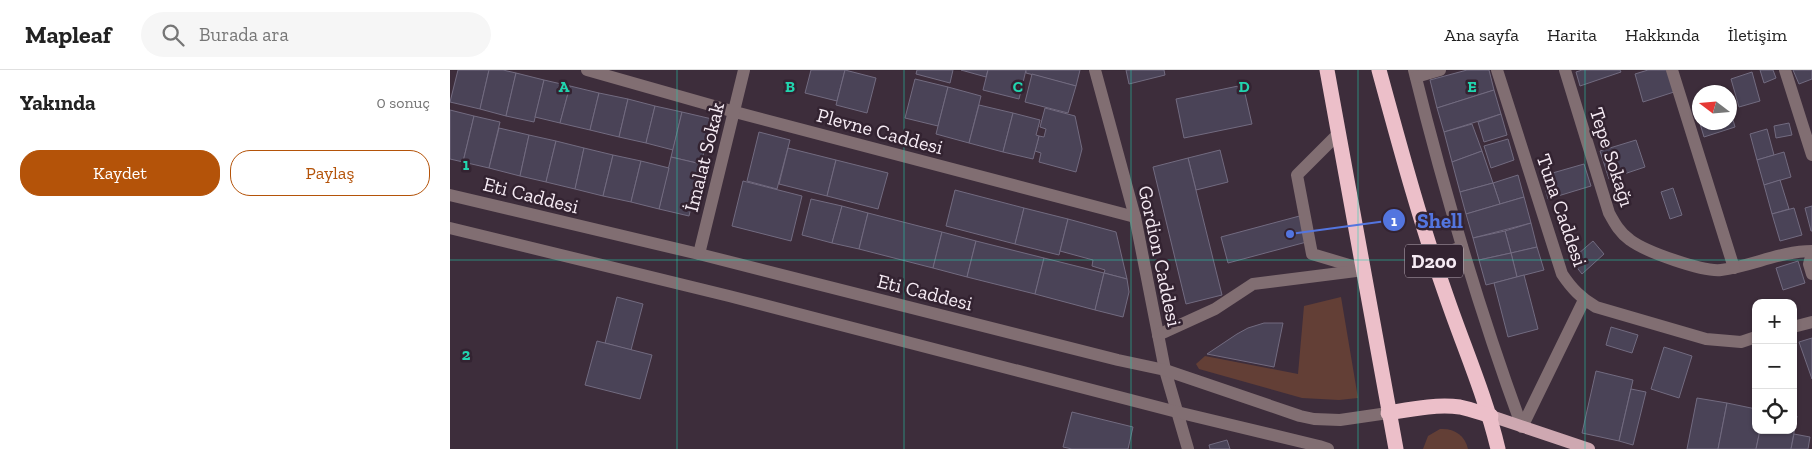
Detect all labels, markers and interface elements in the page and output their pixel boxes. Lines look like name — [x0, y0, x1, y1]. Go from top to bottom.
search box — [141, 12, 491, 57]
text: Mapleaf — [25, 20, 111, 49]
icon: search — [159, 21, 187, 49]
text: Burada ara — [199, 23, 289, 46]
text: Ana sayfa — [1444, 24, 1519, 46]
text: Harita — [1547, 24, 1597, 46]
text: Hakkında — [1625, 24, 1700, 46]
text: İletişim — [1728, 24, 1787, 46]
text: A — [559, 77, 570, 96]
text: B — [785, 77, 795, 96]
text: C — [1013, 77, 1023, 96]
text: D — [1238, 77, 1250, 96]
text: E — [1467, 77, 1477, 96]
north arrow — [1692, 85, 1737, 130]
text: Yakında — [20, 90, 96, 115]
text: 0 sonuç — [376, 93, 430, 112]
street label: İmalat Sokak — [679, 99, 729, 214]
street label: Plevne Caddesi — [814, 103, 946, 159]
street label: Tepe Sokağı — [1585, 104, 1639, 210]
button: Kaydet — [20, 150, 220, 196]
button: Paylaş — [230, 150, 430, 196]
street label: Tuna Caddesi — [1532, 150, 1593, 270]
text: 1 — [463, 155, 470, 174]
street label: Eti Caddesi — [481, 172, 582, 219]
street label: Gordion Caddesi — [1133, 183, 1187, 329]
callout: Shell — [1382, 202, 1473, 238]
text: Shell — [1417, 208, 1463, 233]
text: 1 — [1391, 212, 1397, 230]
road number: D200 — [1405, 245, 1463, 278]
street label: Eti Caddesi — [875, 269, 976, 316]
map controls — [1752, 299, 1797, 434]
button: + — [1752, 299, 1797, 344]
button: − — [1752, 344, 1797, 389]
text: 2 — [462, 345, 471, 364]
button: locate — [1752, 389, 1797, 434]

